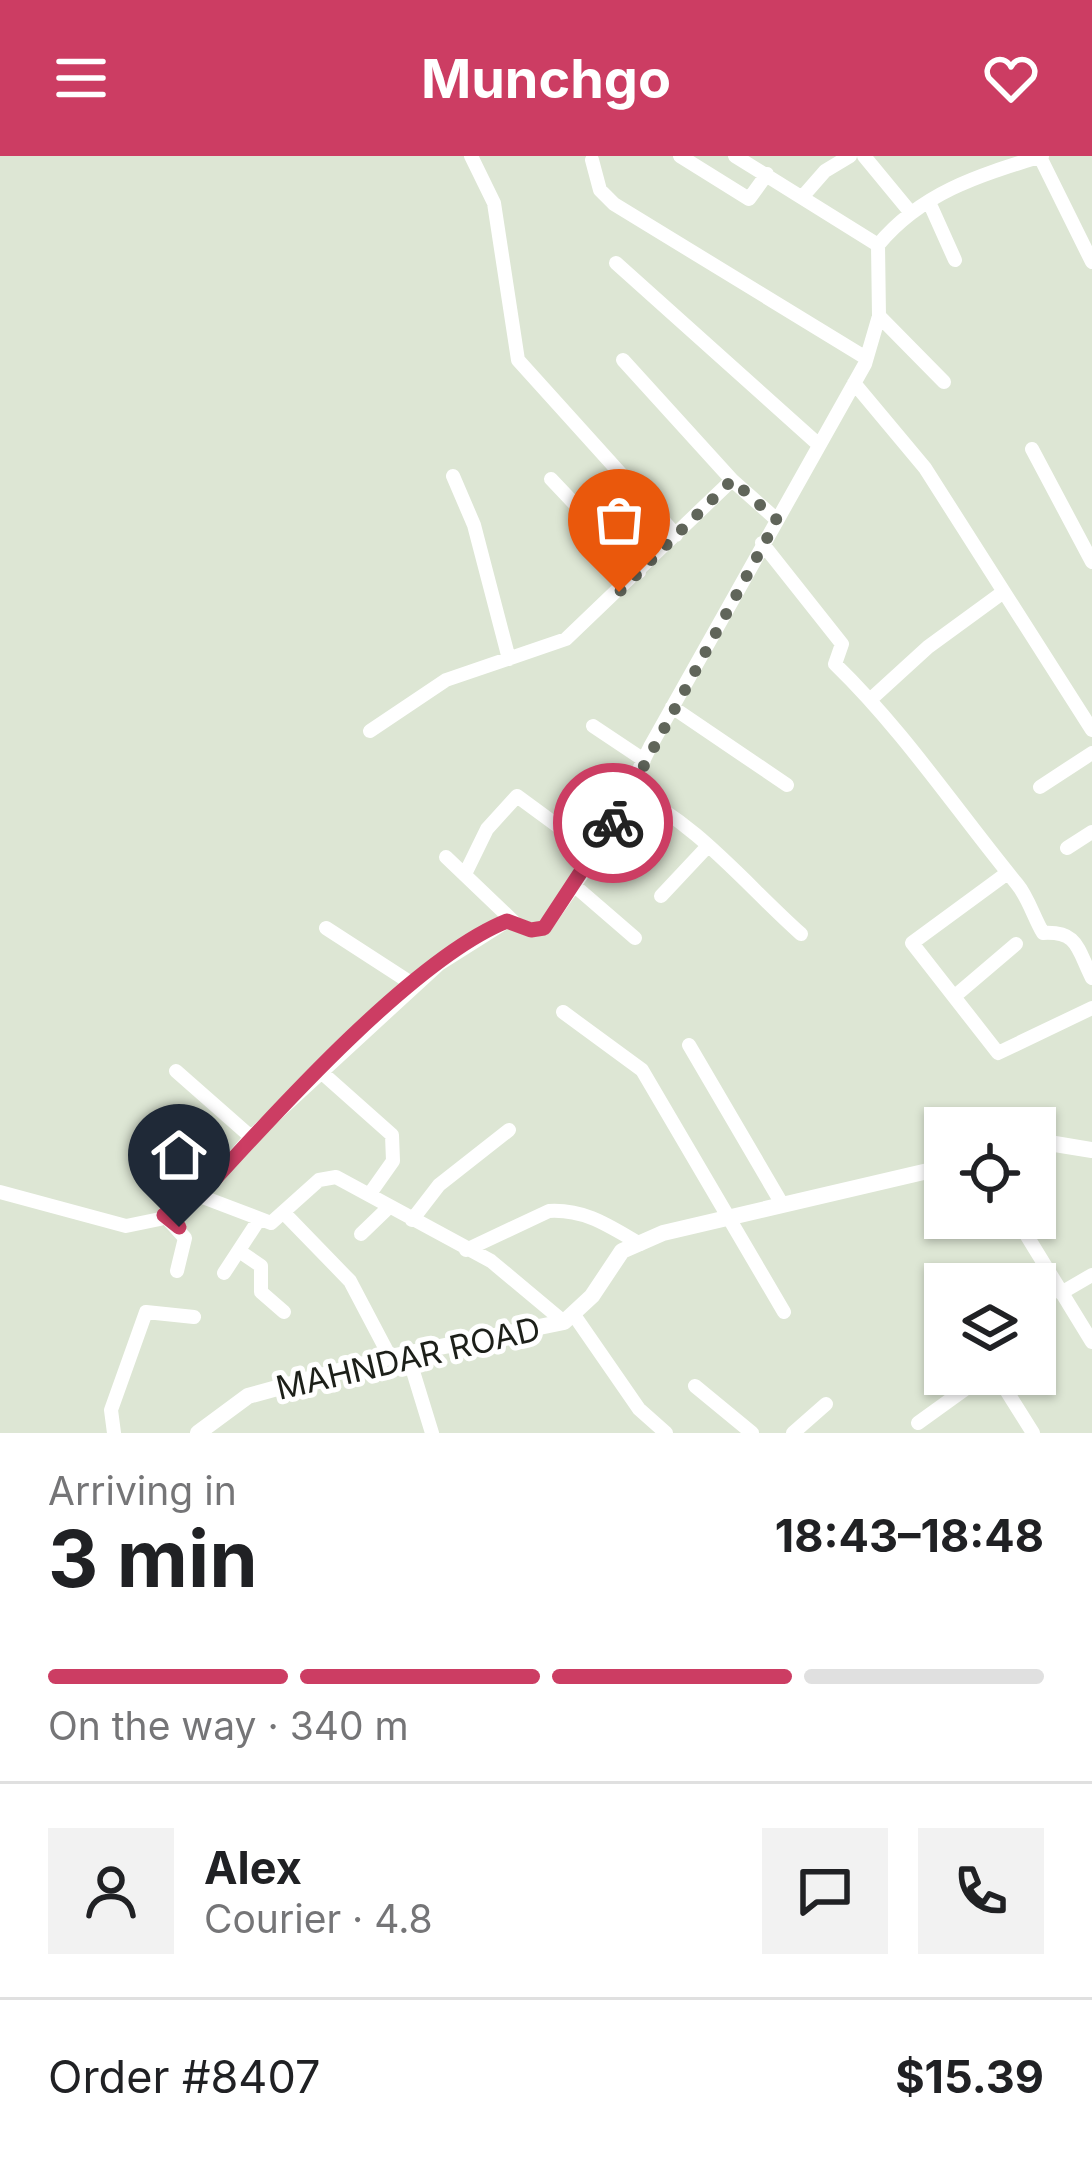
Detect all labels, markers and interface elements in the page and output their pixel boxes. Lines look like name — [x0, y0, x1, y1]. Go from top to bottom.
icon: menu — [48, 45, 114, 111]
icon: heart — [978, 45, 1044, 111]
text: Munchgo — [421, 46, 671, 111]
pin — [568, 469, 670, 592]
icon: bag — [586, 487, 652, 553]
courier — [553, 763, 673, 883]
icon: bike — [580, 790, 646, 856]
pin — [128, 1104, 230, 1227]
map controls — [924, 1107, 1056, 1395]
button: locate — [924, 1107, 1056, 1239]
icon: home — [146, 1122, 212, 1188]
button: layers — [924, 1263, 1056, 1395]
street label: MAHNDAR ROAD — [272, 1308, 544, 1408]
text: Arriving in — [48, 1467, 237, 1514]
text: 18:43–18:48 — [775, 1508, 1044, 1563]
text: 3 min — [48, 1511, 258, 1606]
text: On the way · 340 m — [48, 1702, 409, 1749]
button: person — [48, 1828, 174, 1954]
button: chat — [762, 1828, 888, 1954]
button: phone — [918, 1828, 1044, 1954]
text: Alex — [204, 1840, 302, 1895]
text: Courier · 4.8 — [204, 1895, 433, 1942]
text: Order #8407 — [48, 2049, 320, 2104]
text: $15.39 — [895, 2049, 1044, 2104]

